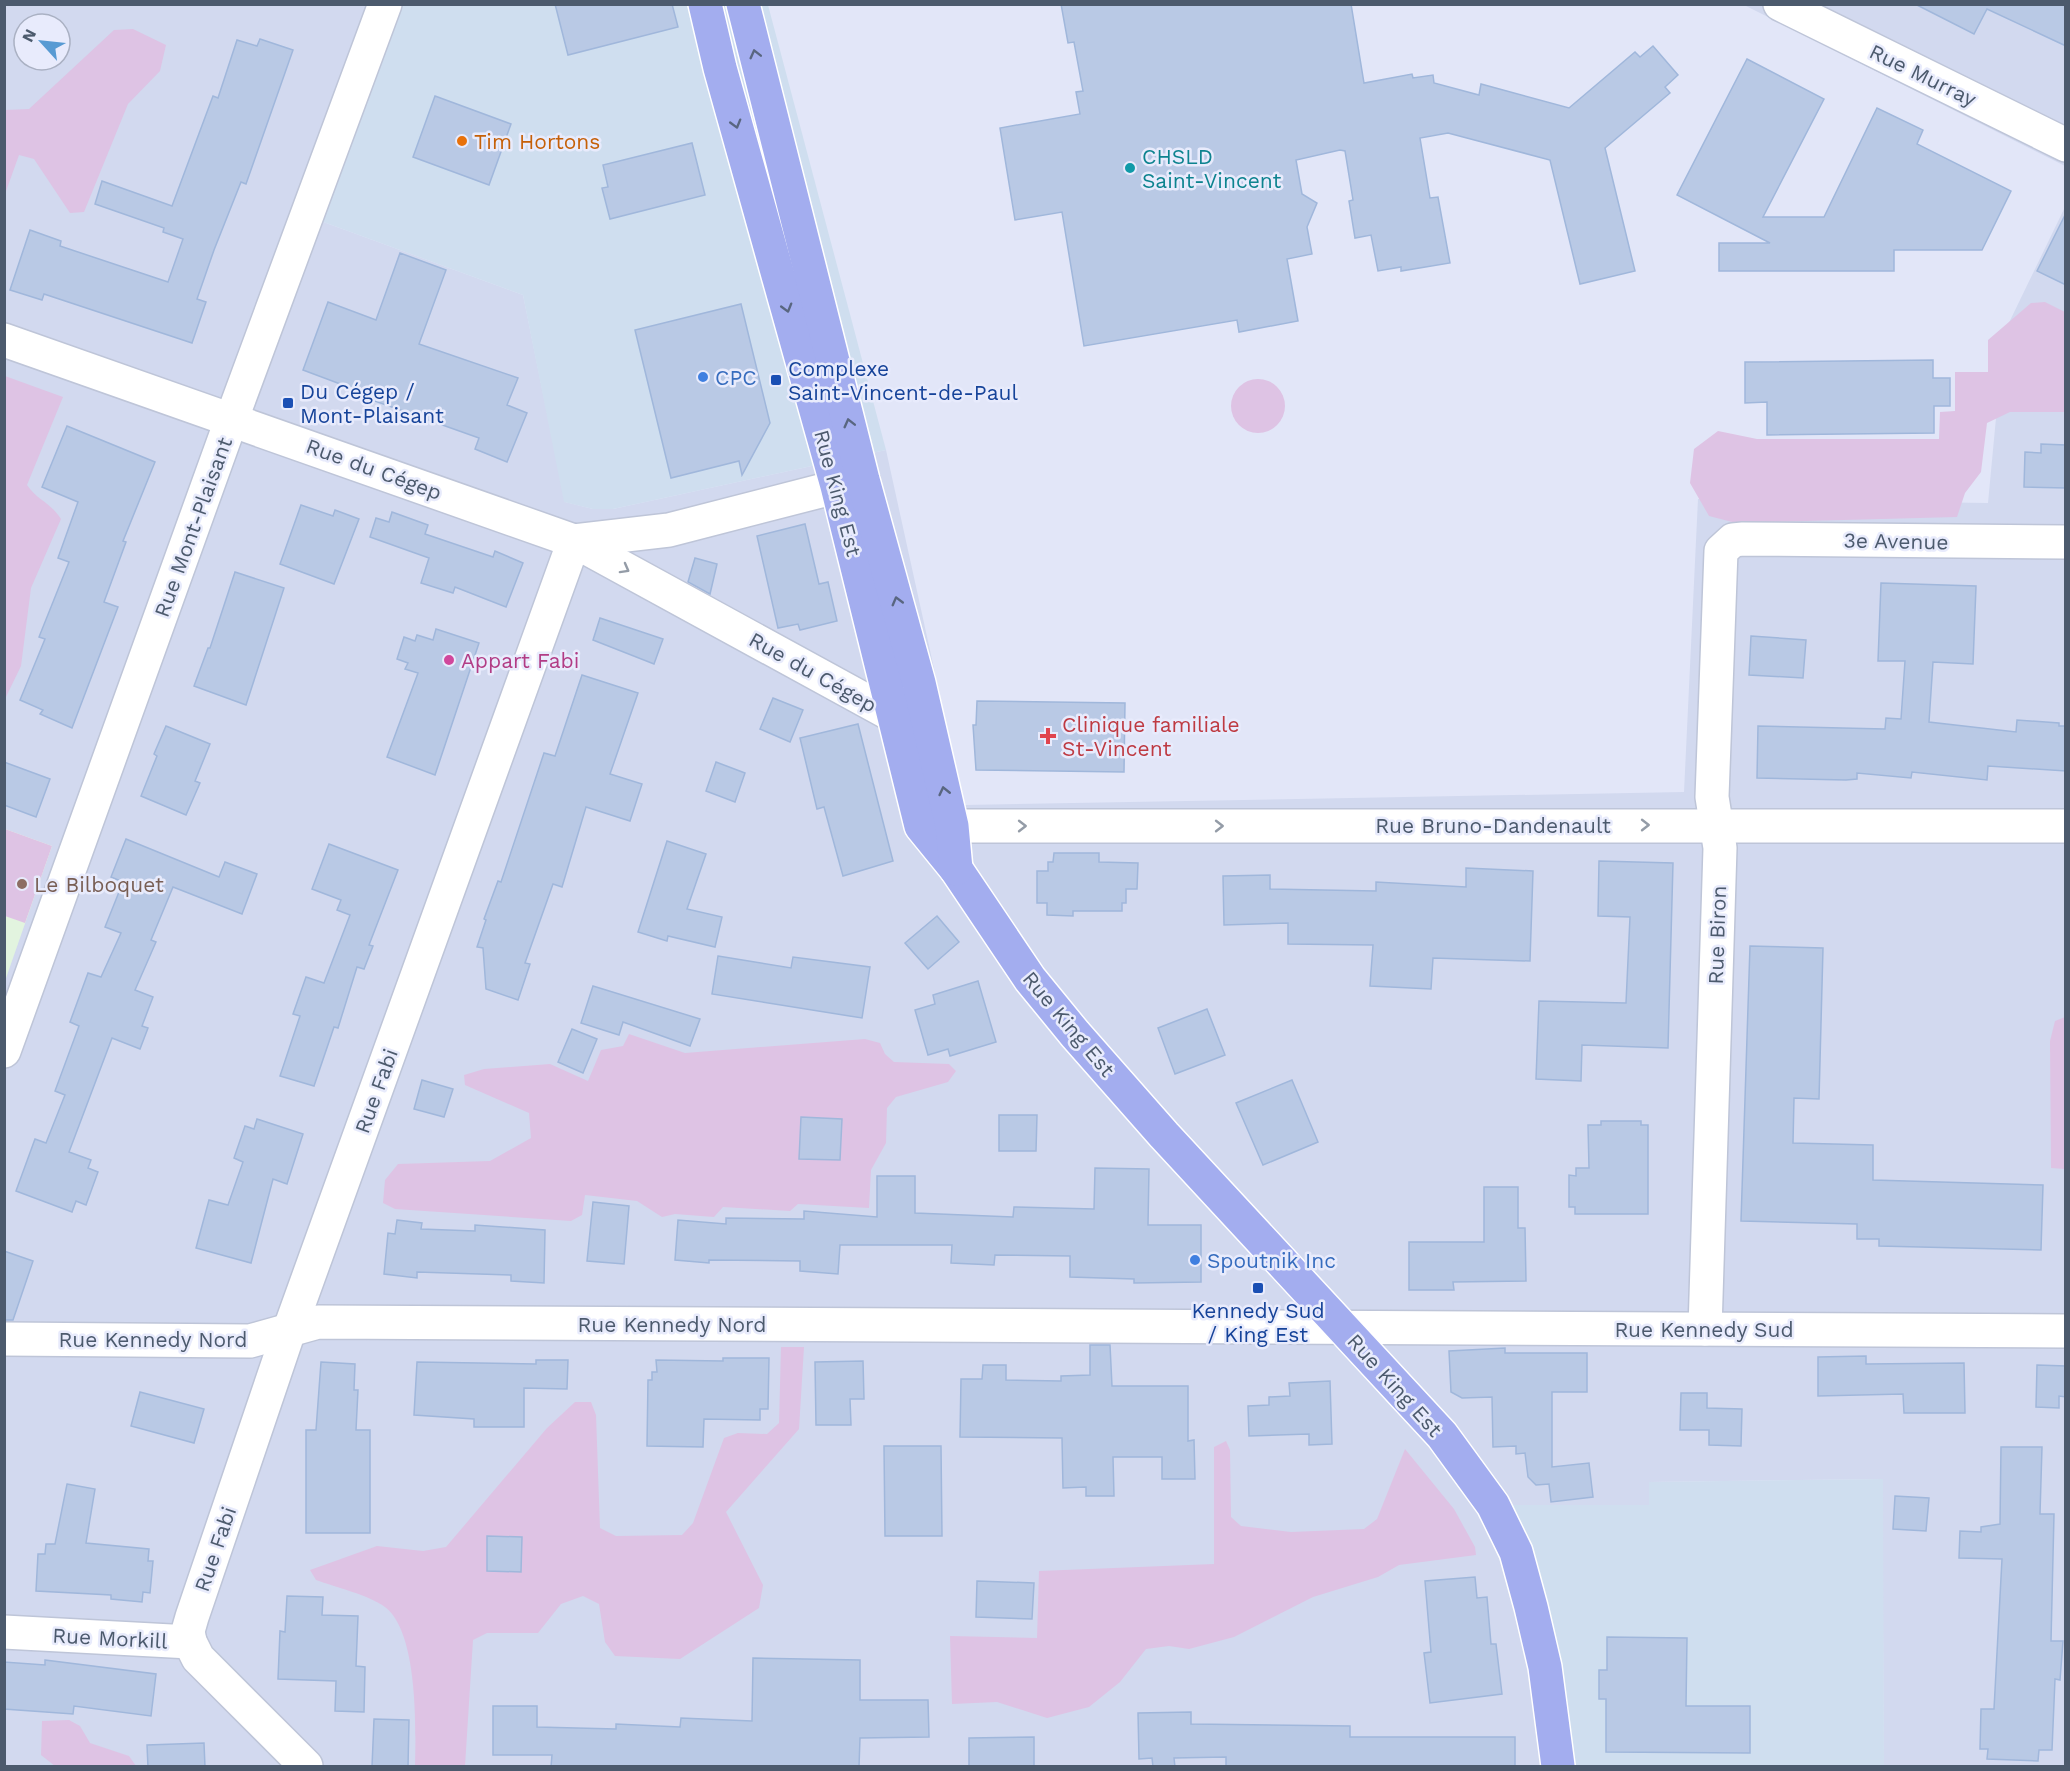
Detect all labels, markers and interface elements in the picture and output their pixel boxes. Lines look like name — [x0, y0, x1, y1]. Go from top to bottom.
north arrow — [12, 12, 72, 72]
text: N — [18, 26, 40, 45]
street label: Rue Murray — [1866, 38, 1981, 112]
one-way arrow — [749, 49, 762, 59]
one-way arrow — [729, 118, 741, 129]
place label: Tim Hortons — [474, 129, 600, 154]
marker: Tim Hortons — [455, 134, 469, 148]
place label: CHSLD Saint-Vincent — [1142, 144, 1282, 193]
marker: CHSLD Saint-Vincent — [1123, 161, 1137, 175]
one-way arrow — [780, 303, 792, 313]
place label: Complexe Saint-Vincent-de-Paul — [788, 356, 1019, 405]
place label: CPC — [715, 365, 757, 390]
marker: CPC — [696, 370, 710, 384]
marker: Complexe Saint-Vincent-de-Paul — [769, 373, 783, 387]
place label: Du Cégep / Mont-Plaisant — [300, 379, 444, 428]
marker: Du Cégep / Mont-Plaisant — [281, 396, 295, 410]
one-way arrow — [844, 418, 856, 429]
street label: Rue King Est — [809, 427, 867, 559]
street label: Rue Mont-Plaisant — [149, 433, 237, 620]
street label: Rue du Cégep — [303, 433, 445, 505]
street label: 3e Avenue — [1843, 528, 1949, 554]
one-way arrow — [619, 562, 629, 573]
one-way arrow — [892, 596, 904, 607]
street label: Rue du Cégep — [745, 627, 881, 717]
place label: Appart Fabi — [461, 648, 579, 673]
marker: Appart Fabi — [442, 653, 456, 667]
place label: Clinique familiale St-Vincent — [1062, 712, 1240, 761]
marker: Clinique familiale St-Vincent — [1039, 727, 1057, 745]
one-way arrow — [938, 786, 951, 796]
street label: Rue Bruno-Dandenault — [1375, 813, 1611, 838]
one-way arrow — [1641, 819, 1650, 831]
one-way arrow — [1017, 820, 1026, 832]
one-way arrow — [1215, 820, 1224, 832]
place label: Le Bilboquet — [34, 872, 164, 897]
marker: Le Bilboquet — [15, 877, 29, 891]
street label: Rue Biron — [1703, 885, 1731, 985]
street label: Rue King Est — [1018, 966, 1120, 1082]
street label: Rue Fabi — [349, 1045, 403, 1137]
place label: Spoutnik Inc — [1207, 1248, 1336, 1273]
marker: Spoutnik Inc — [1188, 1253, 1202, 1267]
marker: Kennedy Sud / King Est — [1251, 1281, 1265, 1295]
place label: Kennedy Sud / King Est — [1191, 1298, 1325, 1347]
street label: Rue Kennedy Nord — [578, 1312, 766, 1337]
street label: Rue Kennedy Sud — [1614, 1317, 1794, 1342]
street label: Rue Kennedy Nord — [59, 1327, 247, 1352]
street label: Rue King Est — [1342, 1328, 1448, 1442]
street label: Rue Fabi — [189, 1503, 241, 1595]
street label: Rue Morkill — [52, 1623, 169, 1654]

